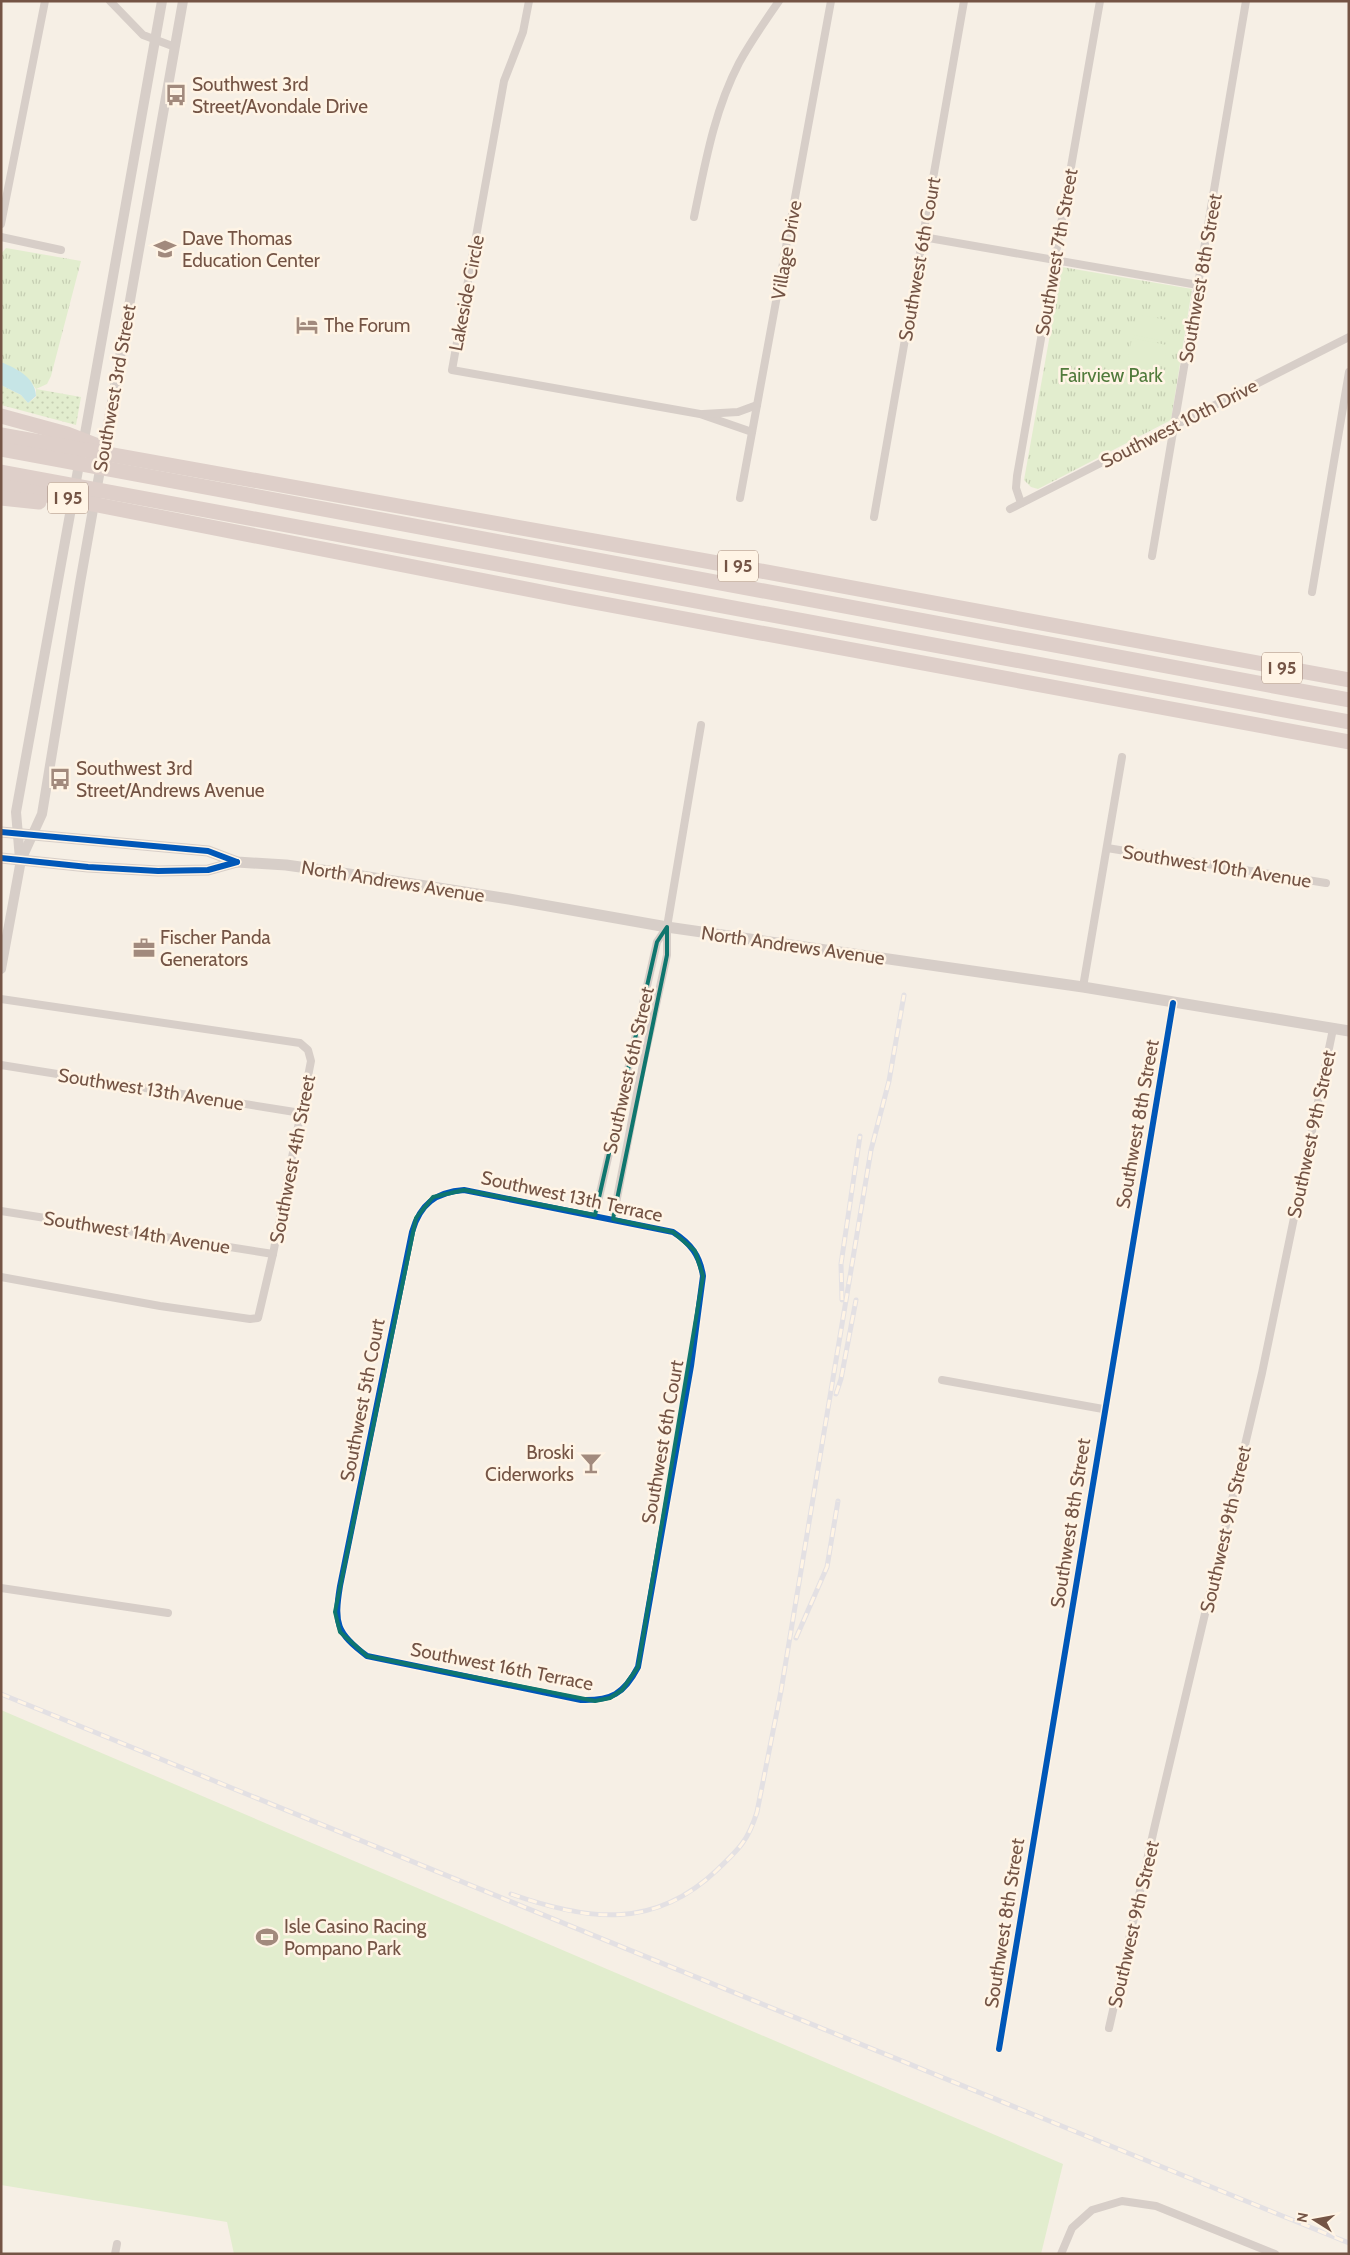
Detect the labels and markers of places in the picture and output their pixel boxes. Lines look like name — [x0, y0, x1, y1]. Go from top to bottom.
place label: Southwest 3rd Street/Avondale Drive — [192, 73, 368, 118]
bus stop icon: Southwest 3rd Street/Avondale Drive — [163, 82, 189, 108]
place label: Dave Thomas Education Center — [182, 227, 320, 272]
school or university icon: Dave Thomas Education Center — [152, 236, 178, 262]
hotel icon: The Forum — [294, 312, 320, 338]
place label: The Forum — [324, 314, 411, 337]
place label: Southwest 3rd Street/Andrews Avenue — [76, 757, 265, 802]
bus stop icon: Southwest 3rd Street/Andrews Avenue — [47, 766, 73, 792]
place label: Fischer Panda Generators — [160, 926, 271, 971]
office icon: Fischer Panda Generators — [131, 935, 157, 961]
place label: Broski Ciderworks — [485, 1441, 574, 1486]
bar icon: Broski Ciderworks — [578, 1450, 604, 1476]
place label: Isle Casino Racing Pompano Park — [284, 1915, 427, 1960]
sports icon: Isle Casino Racing Pompano Park — [254, 1924, 280, 1950]

